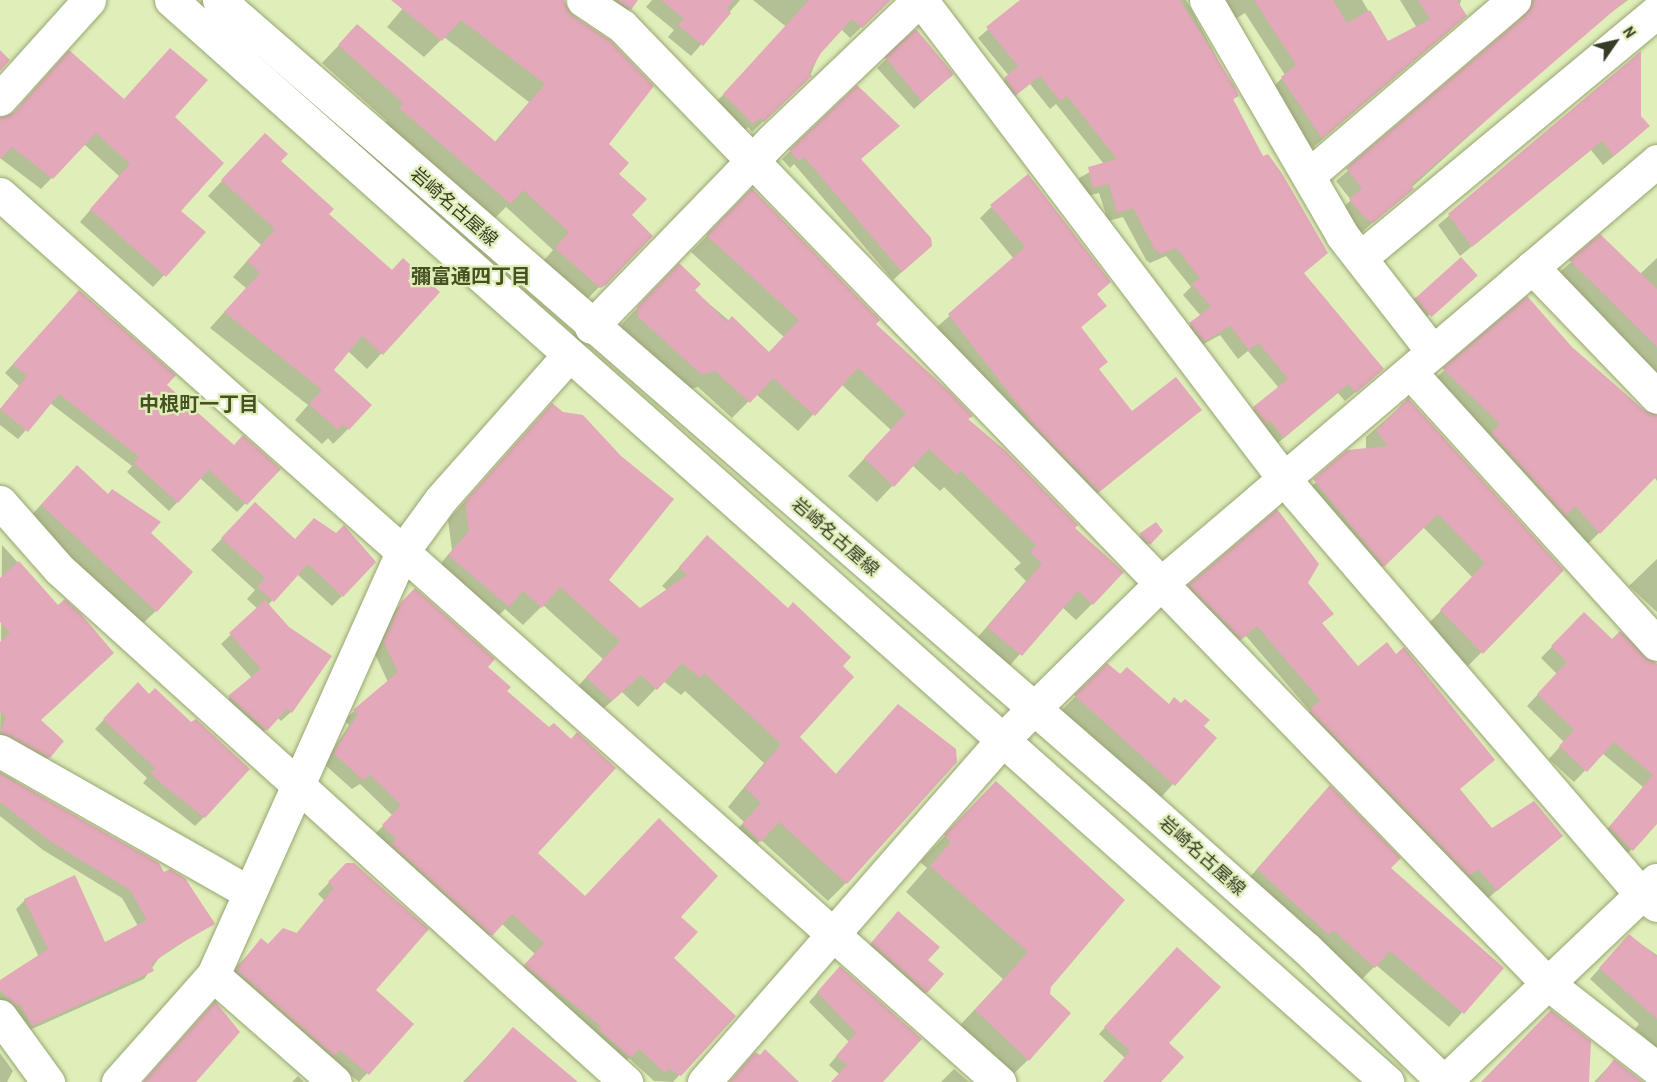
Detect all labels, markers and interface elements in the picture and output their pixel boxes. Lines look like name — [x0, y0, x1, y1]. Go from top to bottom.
north arrow — [1585, 12, 1645, 72]
text: N — [1618, 22, 1642, 42]
street label: 岩崎名古屋線 — [406, 163, 502, 251]
district label: 彌富通四丁目 — [411, 263, 531, 287]
district label: 中根町一丁目 — [139, 391, 259, 415]
street label: 岩崎名古屋線 — [787, 493, 883, 581]
street label: 岩崎名古屋線 — [1155, 812, 1249, 900]

